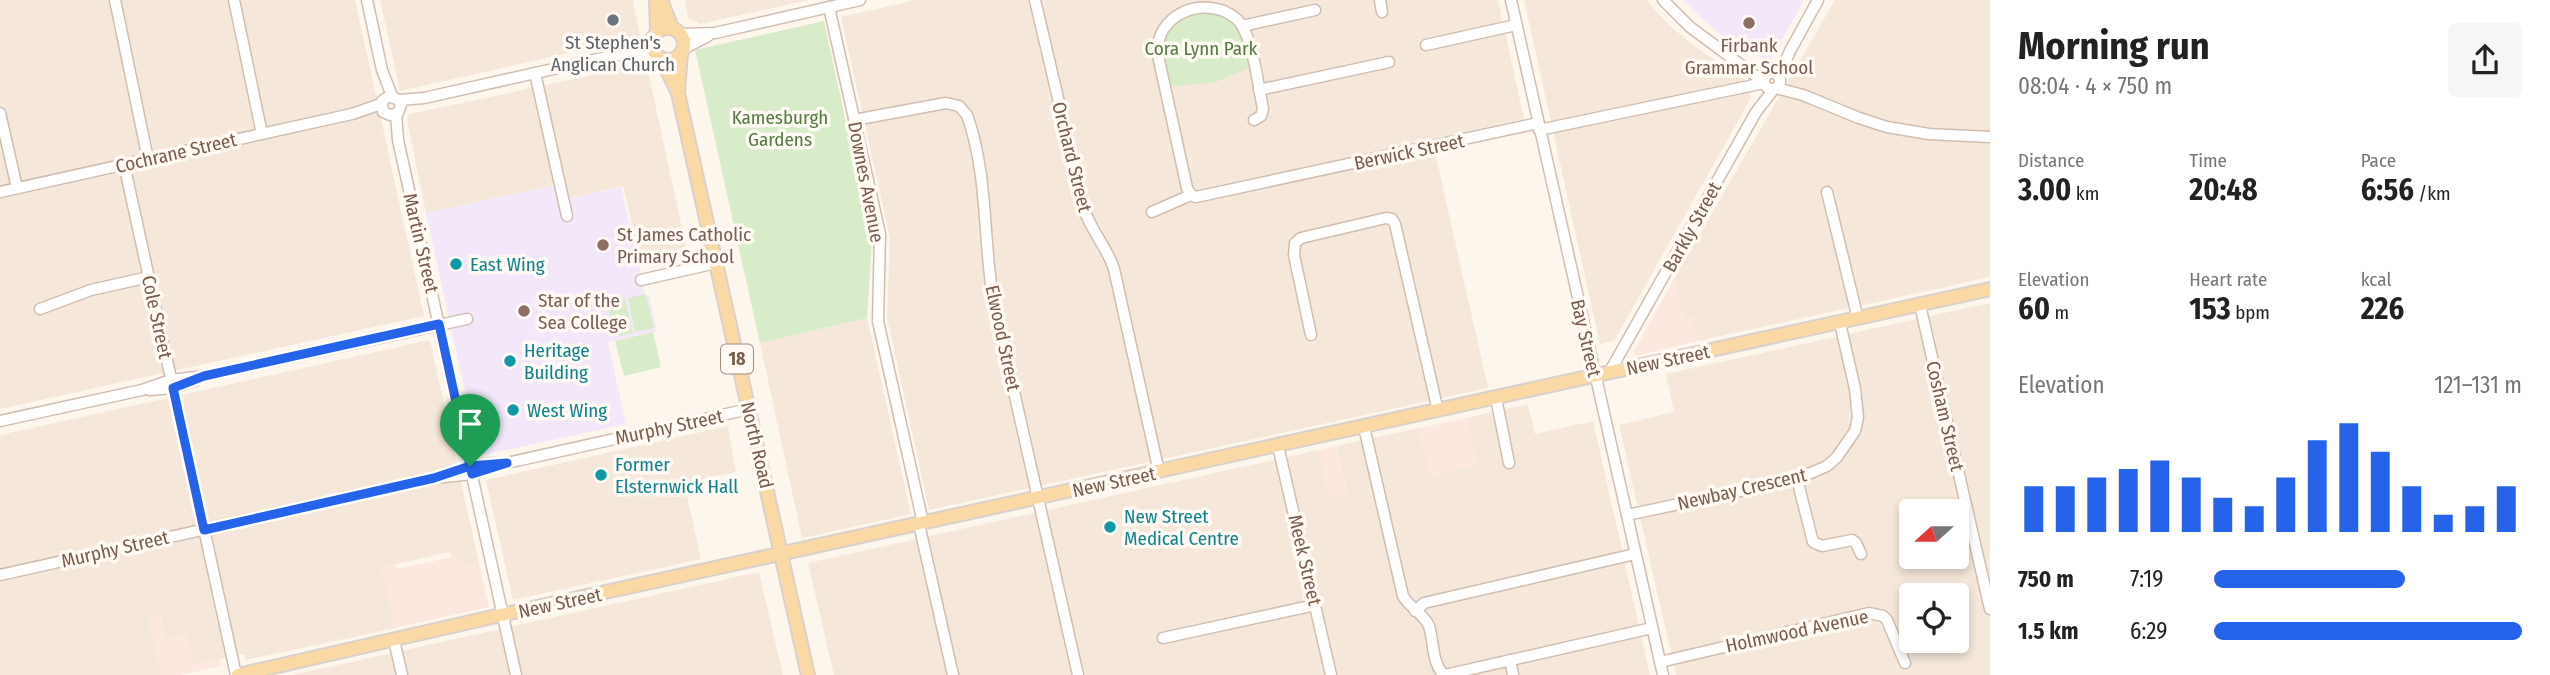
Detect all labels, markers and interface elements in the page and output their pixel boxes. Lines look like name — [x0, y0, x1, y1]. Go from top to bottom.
marker: St Stephen's Anglican Church — [605, 12, 621, 28]
marker: Firbank Grammar School — [1741, 15, 1757, 31]
text: Morning run — [2018, 23, 2210, 69]
button: share — [2448, 23, 2522, 97]
place label: St Stephen's Anglican Church — [551, 31, 675, 76]
place label: Firbank Grammar School — [1685, 34, 1813, 79]
park label: Cora Lynn Park — [1145, 37, 1258, 60]
text: 08:04 · 4 × 750 m — [2018, 72, 2172, 100]
street label: Orchard Street — [1047, 99, 1097, 215]
park label: Kamesburgh Gardens — [732, 106, 828, 151]
street label: Downes Avenue — [843, 120, 889, 244]
street label: Cochrane Street — [113, 128, 239, 178]
street label: Berwick Street — [1352, 129, 1467, 175]
text: Distance — [2018, 149, 2085, 172]
text: Time — [2189, 149, 2227, 172]
text: Pace — [2361, 149, 2396, 172]
text: 3.00 — [2018, 172, 2071, 208]
text: 20:48 — [2189, 172, 2258, 208]
text: 6:56 — [2361, 172, 2414, 208]
street label: Barkly Street — [1658, 177, 1727, 276]
text: km — [2071, 182, 2099, 205]
text: /km — [2414, 182, 2451, 205]
street label: Martin Street — [398, 191, 444, 296]
place label: St James Catholic Primary School — [617, 223, 751, 268]
marker: St James Catholic Primary School — [595, 237, 611, 253]
place label: East Wing — [470, 253, 545, 276]
marker: East Wing — [448, 256, 464, 272]
text: Elevation — [2018, 268, 2090, 291]
text: Heart rate — [2189, 268, 2267, 291]
text: kcal — [2361, 268, 2391, 291]
street label: Cole Street — [137, 273, 177, 362]
street label: Elwood Street — [981, 283, 1026, 394]
place label: Star of the Sea College — [538, 289, 627, 334]
text: 60 — [2018, 291, 2050, 327]
text: 153 — [2189, 291, 2231, 327]
text: 226 — [2361, 291, 2404, 327]
street label: Bay Street — [1566, 297, 1606, 380]
text: m — [2050, 301, 2069, 324]
text: bpm — [2231, 301, 2270, 324]
marker: Star of the Sea College — [516, 303, 532, 319]
place label: Heritage Building — [524, 339, 590, 384]
street label: New Street — [1624, 340, 1713, 380]
road number: 18 — [721, 344, 753, 374]
marker: Heritage Building — [502, 353, 518, 369]
street label: Cosham Street — [1921, 359, 1969, 474]
text: Elevation — [2018, 371, 2105, 399]
text: 121–131 m — [2434, 371, 2522, 399]
pin — [440, 394, 500, 466]
place label: West Wing — [527, 399, 607, 422]
street label: North Road — [736, 399, 778, 491]
marker: West Wing — [505, 402, 521, 418]
street label: Murphy Street — [613, 404, 726, 450]
icon: arrive — [451, 405, 489, 443]
place label: Former Elsternwick Hall — [615, 453, 738, 498]
street label: New Street — [1070, 462, 1159, 502]
street label: Newbay Crescent — [1675, 463, 1809, 515]
marker: Former Elsternwick Hall — [593, 467, 609, 483]
north arrow — [1899, 499, 1969, 569]
map controls — [1899, 499, 1969, 653]
place label: New Street Medical Centre — [1124, 505, 1239, 550]
street label: Meek Street — [1283, 512, 1327, 608]
marker: New Street Medical Centre — [1102, 519, 1118, 535]
street label: Murphy Street — [59, 525, 172, 573]
text: 750 m — [2018, 565, 2074, 593]
text: 7:19 — [2130, 565, 2163, 593]
street label: New Street — [516, 583, 605, 623]
button: locate — [1899, 583, 1969, 653]
street label: Holmwood Avenue — [1724, 605, 1870, 657]
text: 1.5 km — [2018, 617, 2079, 645]
text: 6:29 — [2130, 617, 2167, 645]

